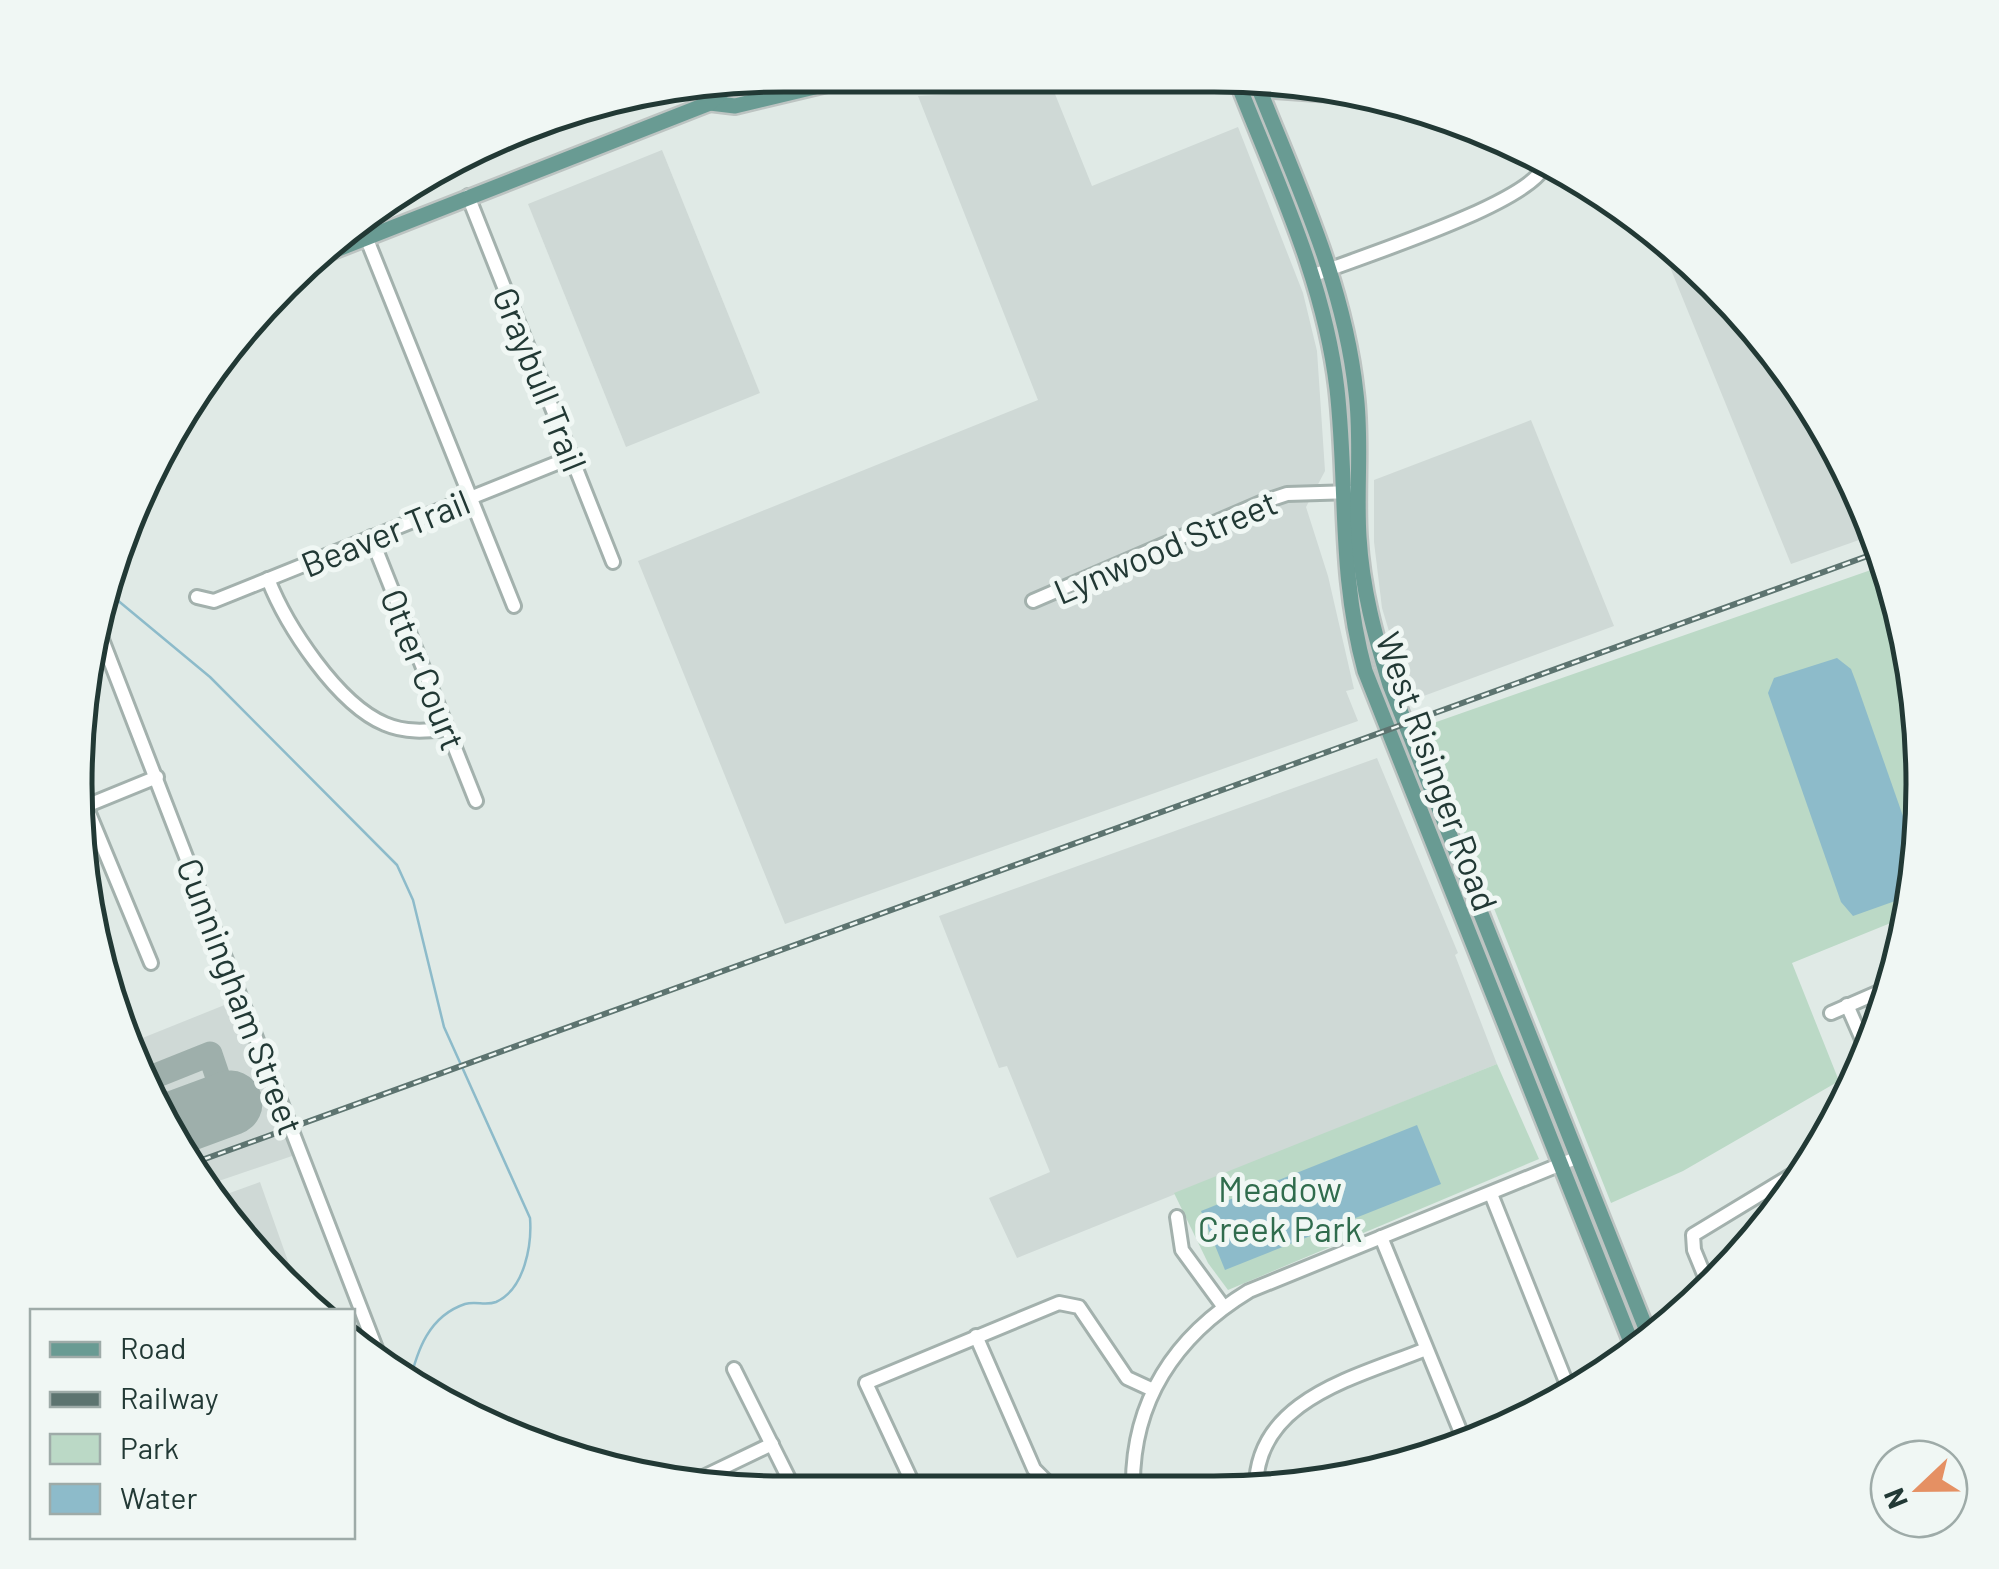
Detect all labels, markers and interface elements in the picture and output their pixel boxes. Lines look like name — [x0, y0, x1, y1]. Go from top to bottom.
street label: Graybull Trail — [485, 281, 597, 477]
street label: Beaver Trail — [295, 479, 475, 585]
street label: Lynwood Street — [1047, 480, 1283, 612]
street label: Otter Court — [373, 582, 475, 756]
street label: West Risinger Road — [1368, 626, 1508, 916]
street label: Cunningham Street — [169, 852, 313, 1140]
park label: Meadow Creek Park — [1198, 1167, 1362, 1249]
legend — [30, 1309, 355, 1539]
text: Road — [120, 1329, 186, 1365]
text: Railway — [120, 1379, 219, 1415]
text: Park — [120, 1429, 179, 1465]
north arrow — [1869, 1439, 1969, 1539]
text: Water — [120, 1479, 198, 1515]
text: N — [1876, 1484, 1914, 1514]

